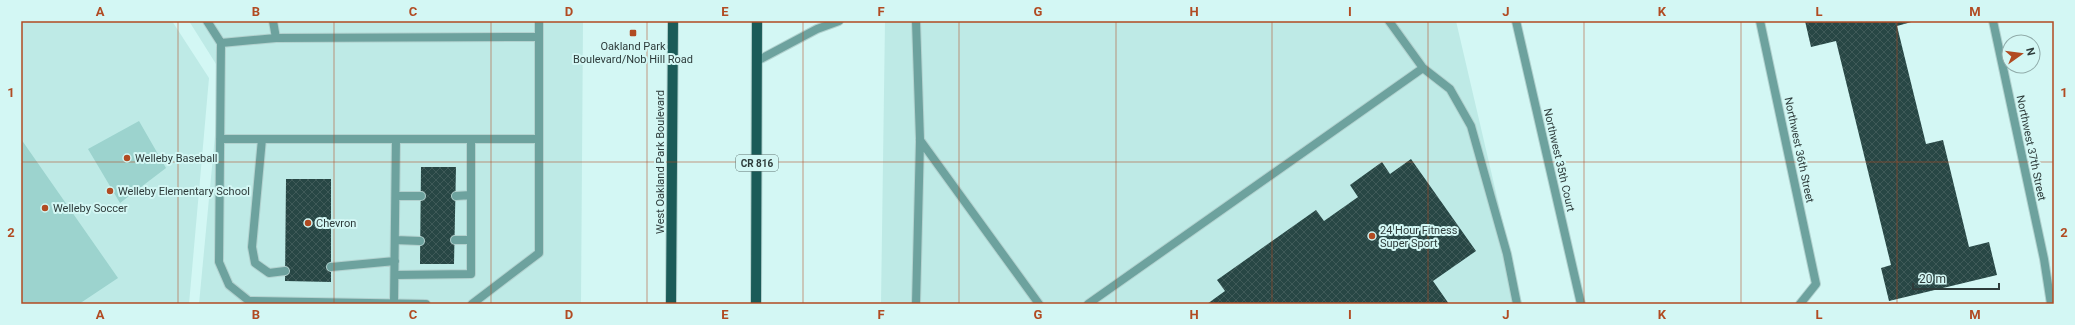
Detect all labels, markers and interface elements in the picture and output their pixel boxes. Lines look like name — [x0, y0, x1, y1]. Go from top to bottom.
text: A — [96, 4, 105, 19]
text: B — [252, 4, 260, 19]
text: C — [409, 4, 418, 19]
text: D — [565, 4, 573, 19]
text: E — [721, 4, 729, 19]
text: F — [877, 4, 885, 19]
text: G — [1034, 4, 1043, 19]
text: H — [1189, 4, 1199, 19]
text: I — [1348, 4, 1352, 19]
text: J — [1502, 4, 1510, 19]
text: K — [1658, 4, 1667, 19]
text: L — [1815, 4, 1823, 19]
text: M — [1969, 4, 1981, 19]
marker: Oakland Park Boulevard/Nob Hill Road — [628, 28, 638, 38]
north arrow — [2001, 34, 2041, 74]
place label: Oakland Park Boulevard/Nob Hill Road — [573, 40, 693, 66]
text: N — [2023, 46, 2038, 57]
text: 1 — [7, 85, 15, 100]
text: 1 — [2060, 85, 2068, 100]
street label: West Oakland Park Boulevard — [654, 90, 667, 234]
street label: Northwest 37th Street — [2013, 94, 2049, 202]
street label: Northwest 36th Street — [1781, 96, 1817, 204]
street label: Northwest 35th Court — [1541, 107, 1577, 213]
place label: Welleby Baseball — [135, 152, 218, 165]
marker: Welleby Baseball — [122, 153, 132, 163]
road number: CR 816 — [736, 155, 778, 171]
place label: Welleby Elementary School — [118, 185, 250, 198]
marker: Welleby Elementary School — [105, 186, 115, 196]
place label: Welleby Soccer — [53, 202, 128, 215]
marker: Welleby Soccer — [40, 203, 50, 213]
place label: Chevron — [316, 217, 356, 230]
marker: Chevron — [303, 218, 313, 228]
place label: 24 Hour Fitness Super Sport — [1380, 224, 1458, 250]
text: 2 — [7, 225, 15, 240]
text: 2 — [2060, 225, 2068, 240]
marker: 24 Hour Fitness Super Sport — [1367, 231, 1377, 241]
scale bar — [1913, 265, 1999, 291]
text: 20 m — [1919, 272, 1946, 286]
text: A — [96, 307, 105, 322]
text: B — [252, 307, 260, 322]
text: C — [409, 307, 418, 322]
text: D — [565, 307, 573, 322]
text: E — [721, 307, 729, 322]
text: F — [877, 307, 885, 322]
text: G — [1034, 307, 1043, 322]
text: H — [1189, 307, 1199, 322]
text: I — [1348, 307, 1352, 322]
text: J — [1502, 307, 1510, 322]
text: K — [1658, 307, 1667, 322]
text: L — [1815, 307, 1823, 322]
text: M — [1969, 307, 1981, 322]

